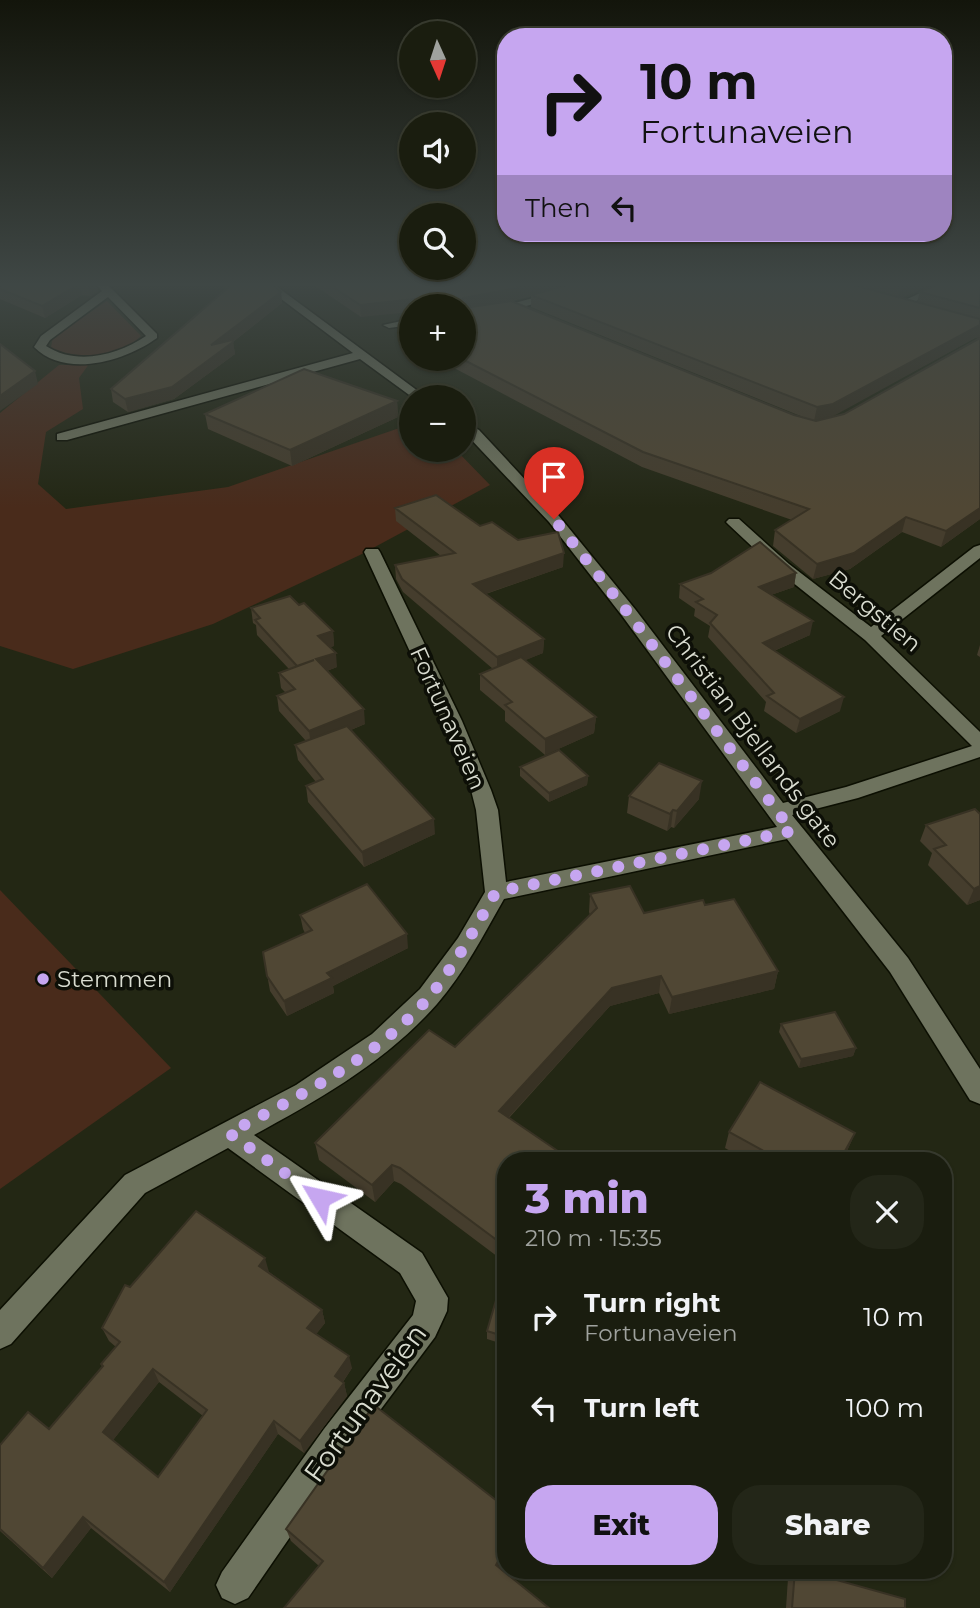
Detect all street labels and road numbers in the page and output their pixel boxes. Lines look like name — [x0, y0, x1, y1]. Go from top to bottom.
street label: Bergstien — [823, 564, 927, 658]
street label: Christian Bjellands gate — [660, 619, 846, 853]
street label: Fortunaveien — [404, 642, 492, 794]
street label: Fortunaveien — [296, 1317, 434, 1489]

